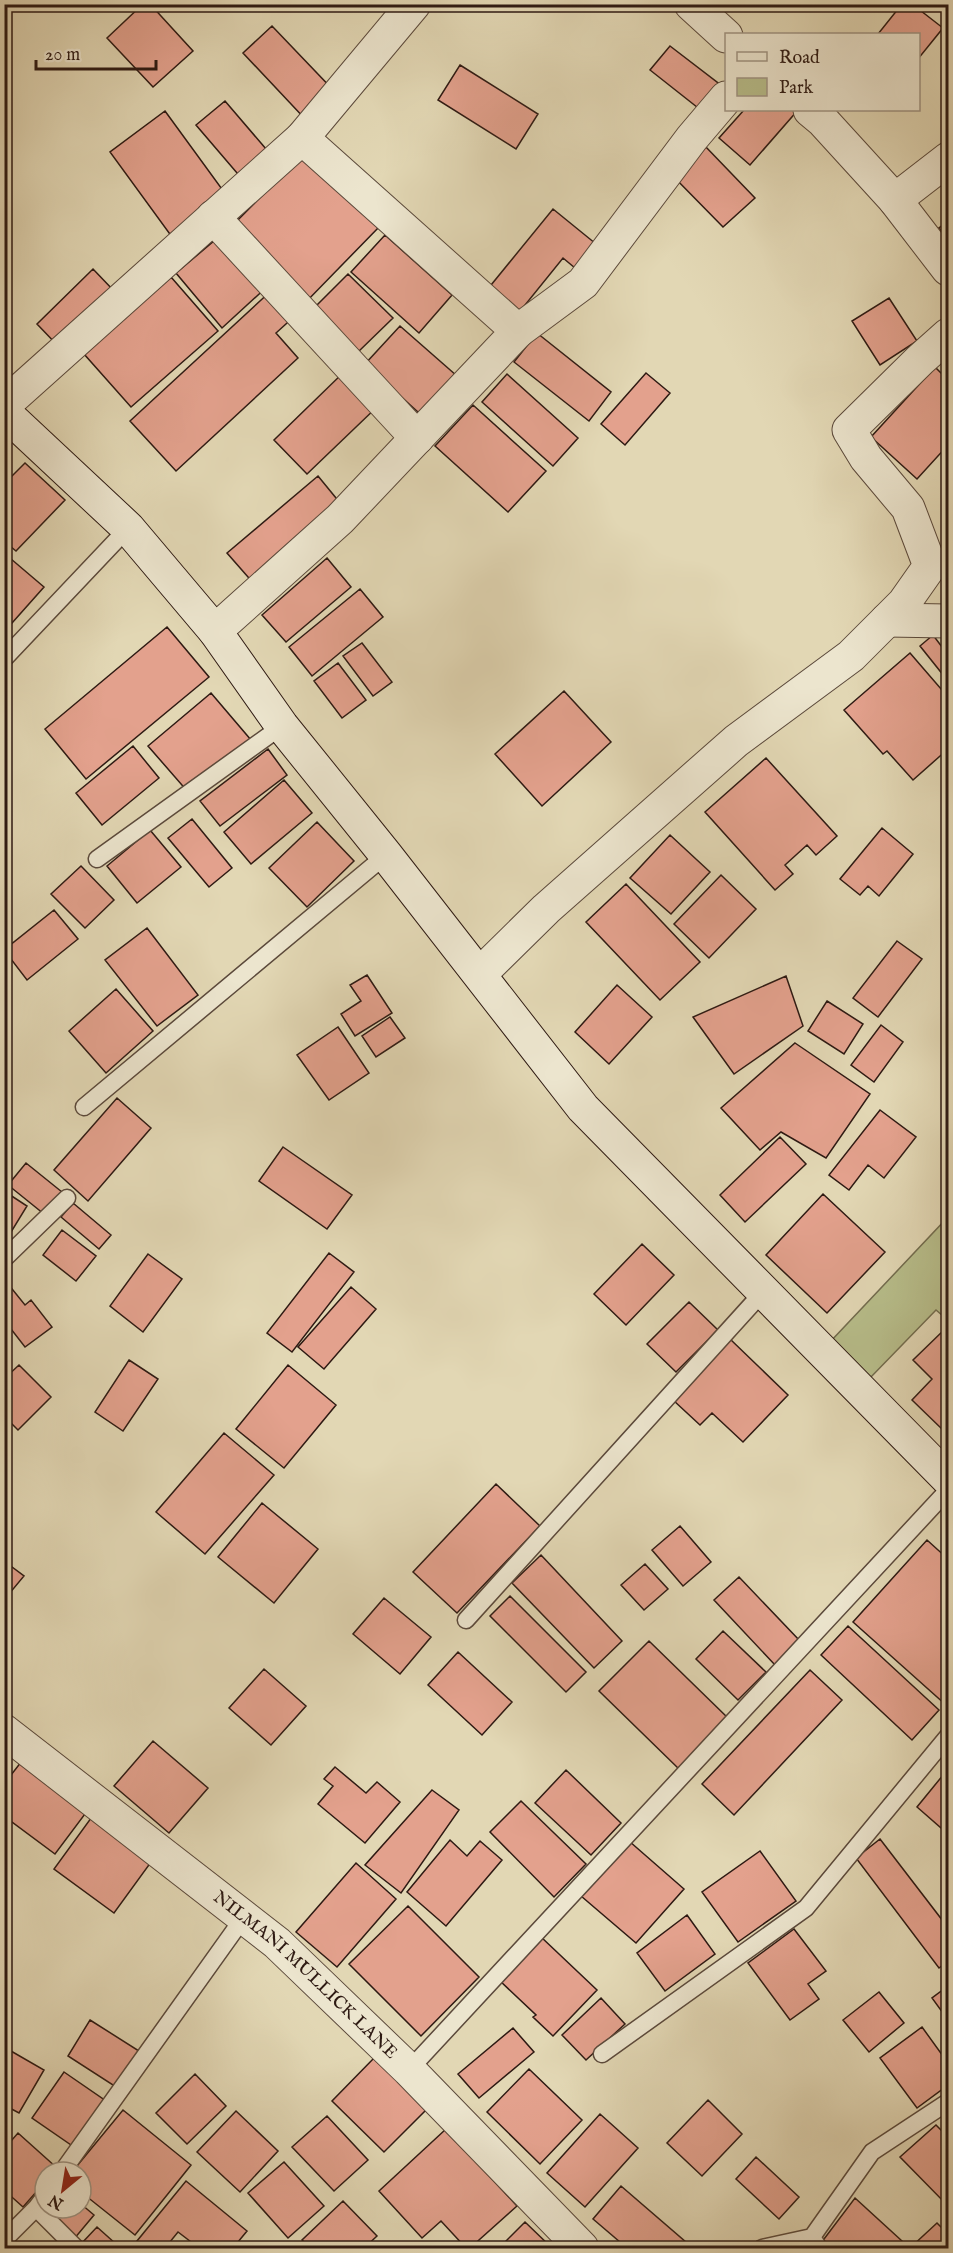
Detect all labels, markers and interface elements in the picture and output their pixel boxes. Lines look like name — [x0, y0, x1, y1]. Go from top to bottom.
scale bar — [36, 33, 156, 71]
legend — [725, 33, 920, 111]
text: 20 m — [45, 44, 80, 67]
text: Road — [779, 47, 820, 70]
text: Park — [779, 77, 814, 100]
street label: NILMANI MULLICK LANE — [208, 1886, 402, 2064]
north arrow — [33, 2160, 93, 2220]
text: N — [45, 2189, 68, 2214]

